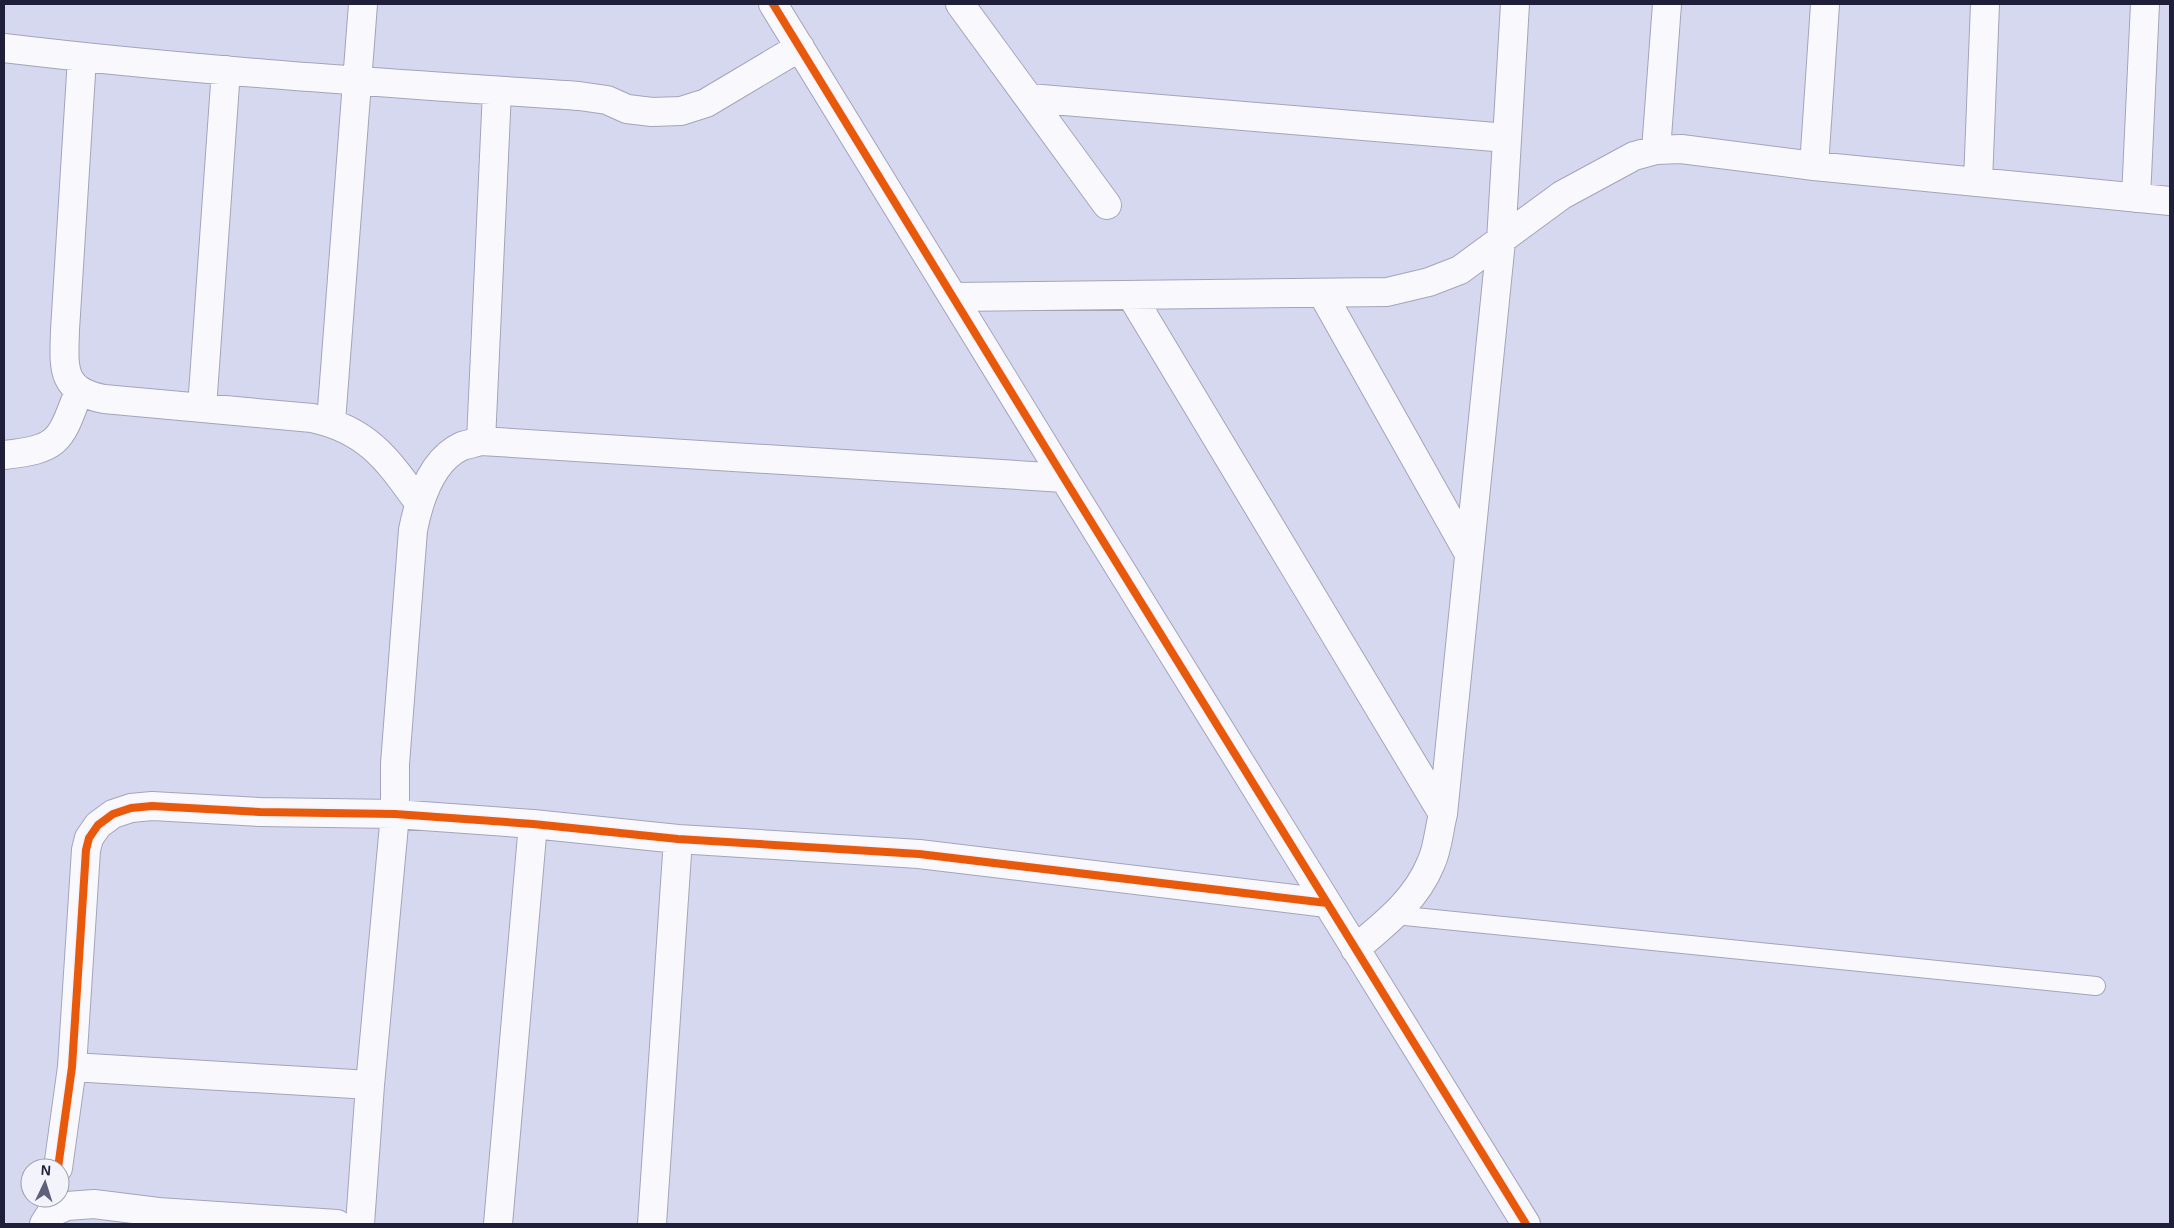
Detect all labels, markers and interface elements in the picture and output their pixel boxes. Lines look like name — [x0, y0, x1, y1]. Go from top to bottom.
north arrow — [20, 1158, 70, 1208]
text: N — [40, 1162, 52, 1178]

